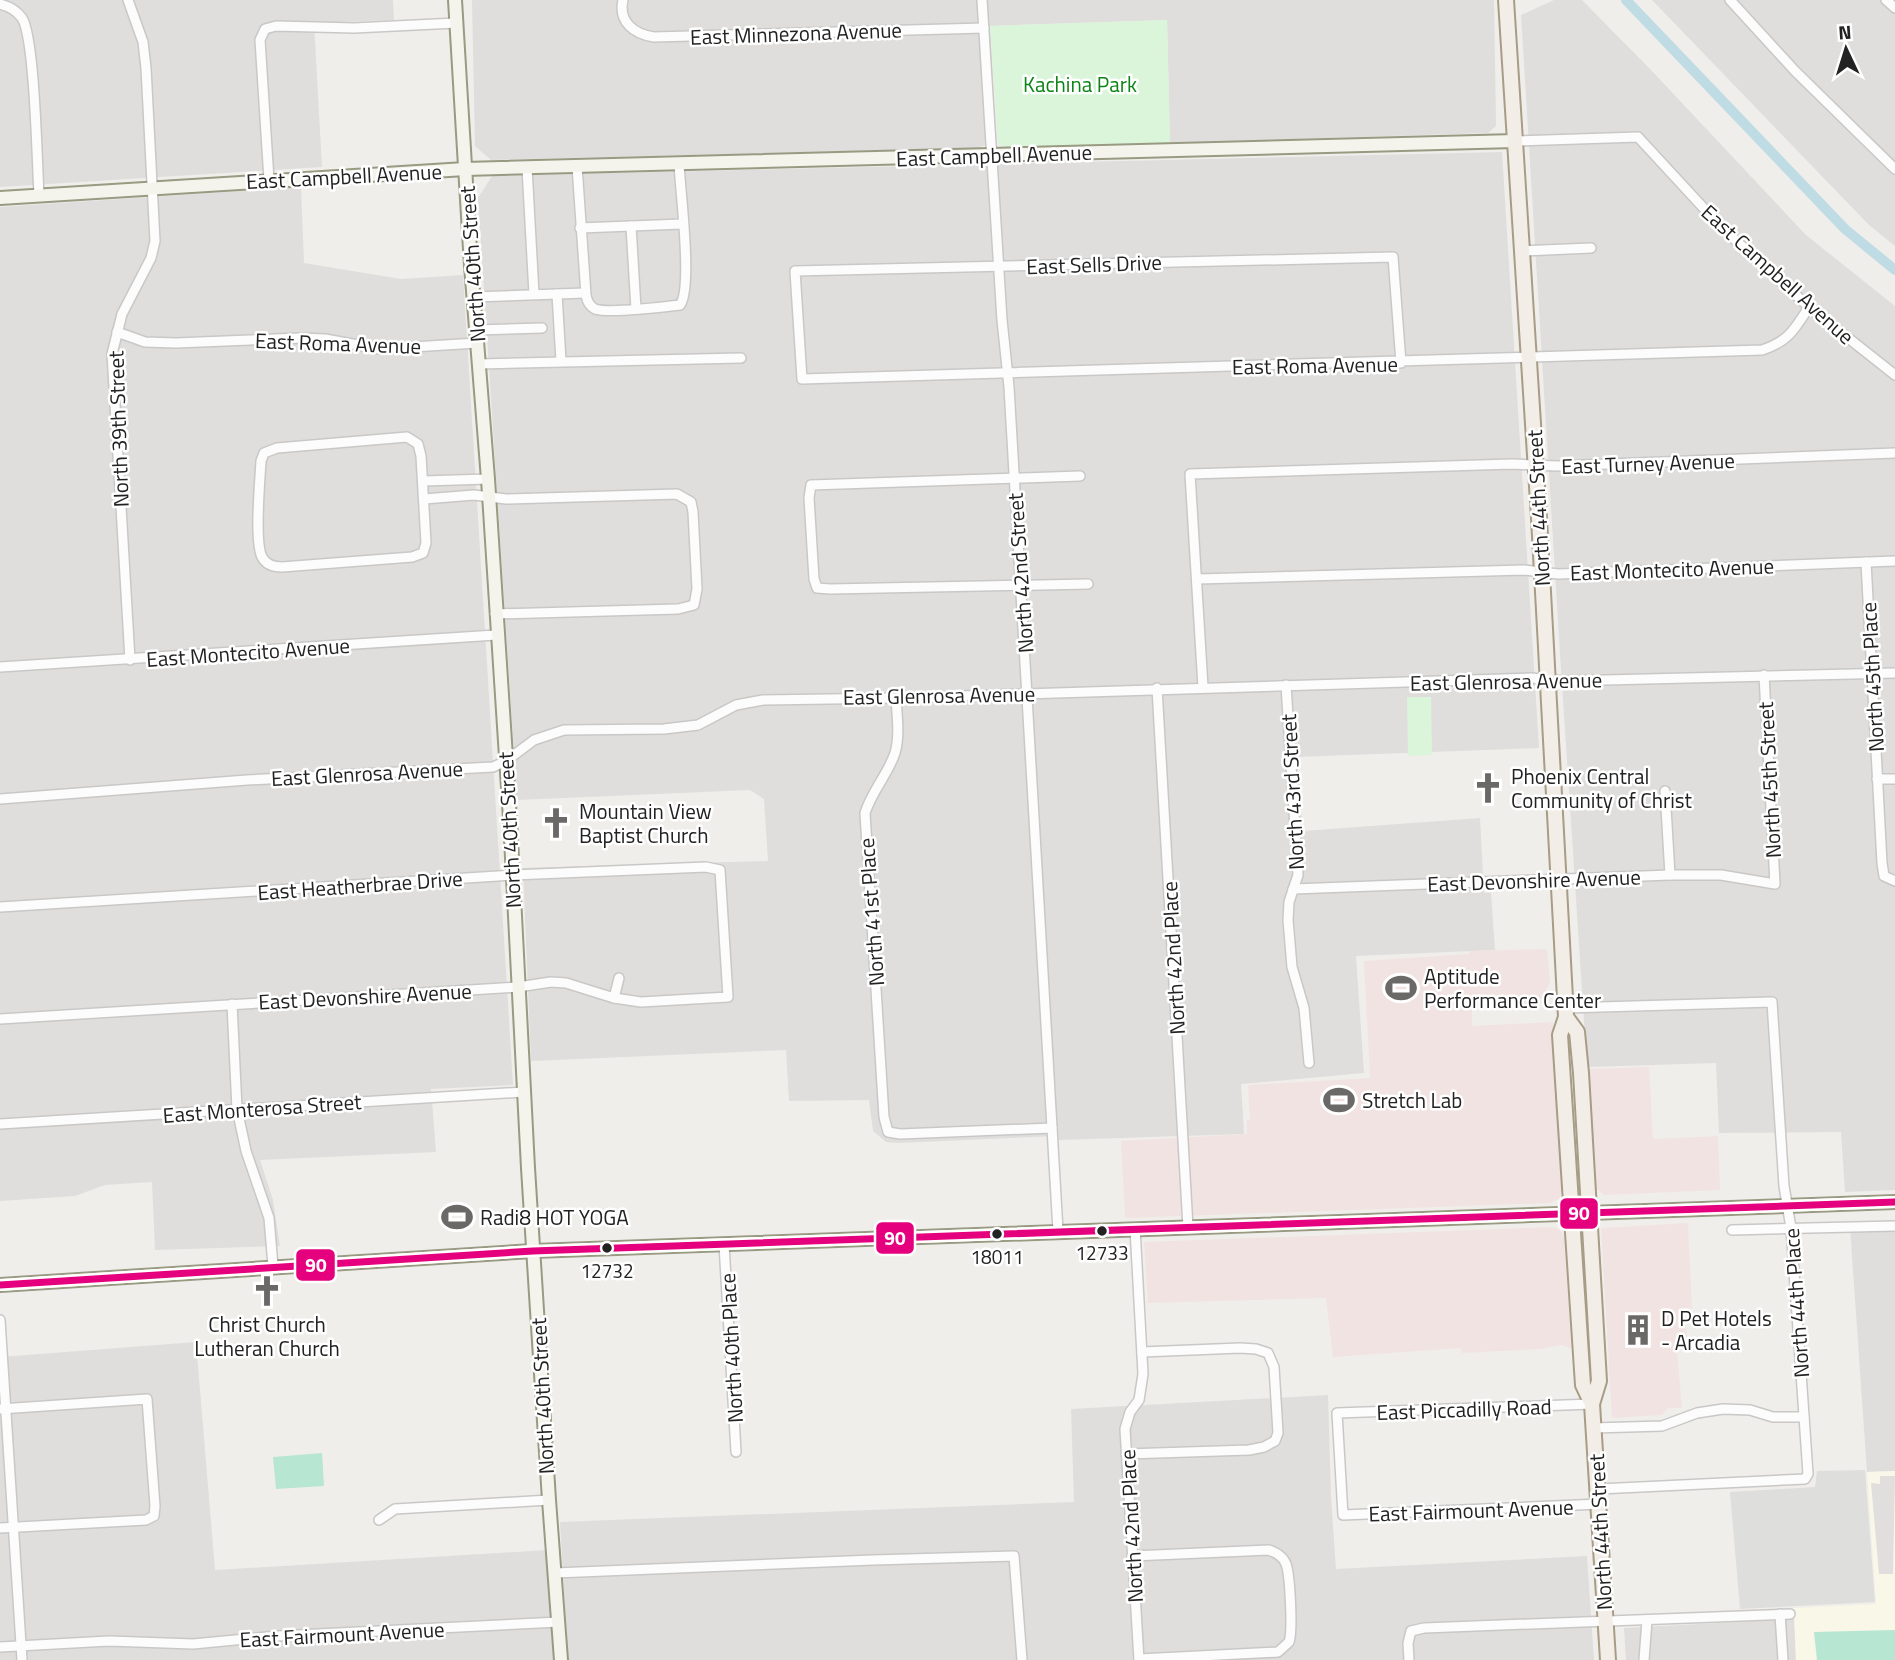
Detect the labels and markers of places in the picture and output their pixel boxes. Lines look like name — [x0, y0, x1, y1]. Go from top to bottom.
place label: Phoenix Central Community of Christ — [1511, 760, 1693, 816]
church icon: Phoenix Central Community of Christ — [1471, 771, 1505, 805]
place label: Mountain View Baptist Church — [579, 795, 712, 851]
church icon: Mountain View Baptist Church — [539, 806, 573, 840]
place label: Aptitude Performance Center — [1424, 960, 1601, 1016]
sports icon: Aptitude Performance Center — [1384, 971, 1418, 1005]
sports icon: Stretch Lab — [1322, 1083, 1356, 1117]
place label: Stretch Lab — [1362, 1084, 1462, 1116]
sports icon: Radi8 HOT YOGA — [440, 1200, 474, 1234]
place label: Radi8 HOT YOGA — [480, 1201, 629, 1233]
marker: 12733 — [1095, 1224, 1109, 1238]
marker: 18011 — [990, 1227, 1004, 1241]
place label: 12733 — [1075, 1238, 1129, 1267]
marker: 12732 — [600, 1241, 614, 1255]
place label: 18011 — [970, 1242, 1024, 1271]
place label: 12732 — [580, 1256, 634, 1285]
church icon: Christ Church Lutheran Church — [250, 1274, 284, 1308]
place label: D Pet Hotels - Arcadia — [1661, 1302, 1772, 1358]
place label: Christ Church Lutheran Church — [194, 1308, 340, 1364]
building icon: D Pet Hotels - Arcadia — [1621, 1313, 1655, 1347]

